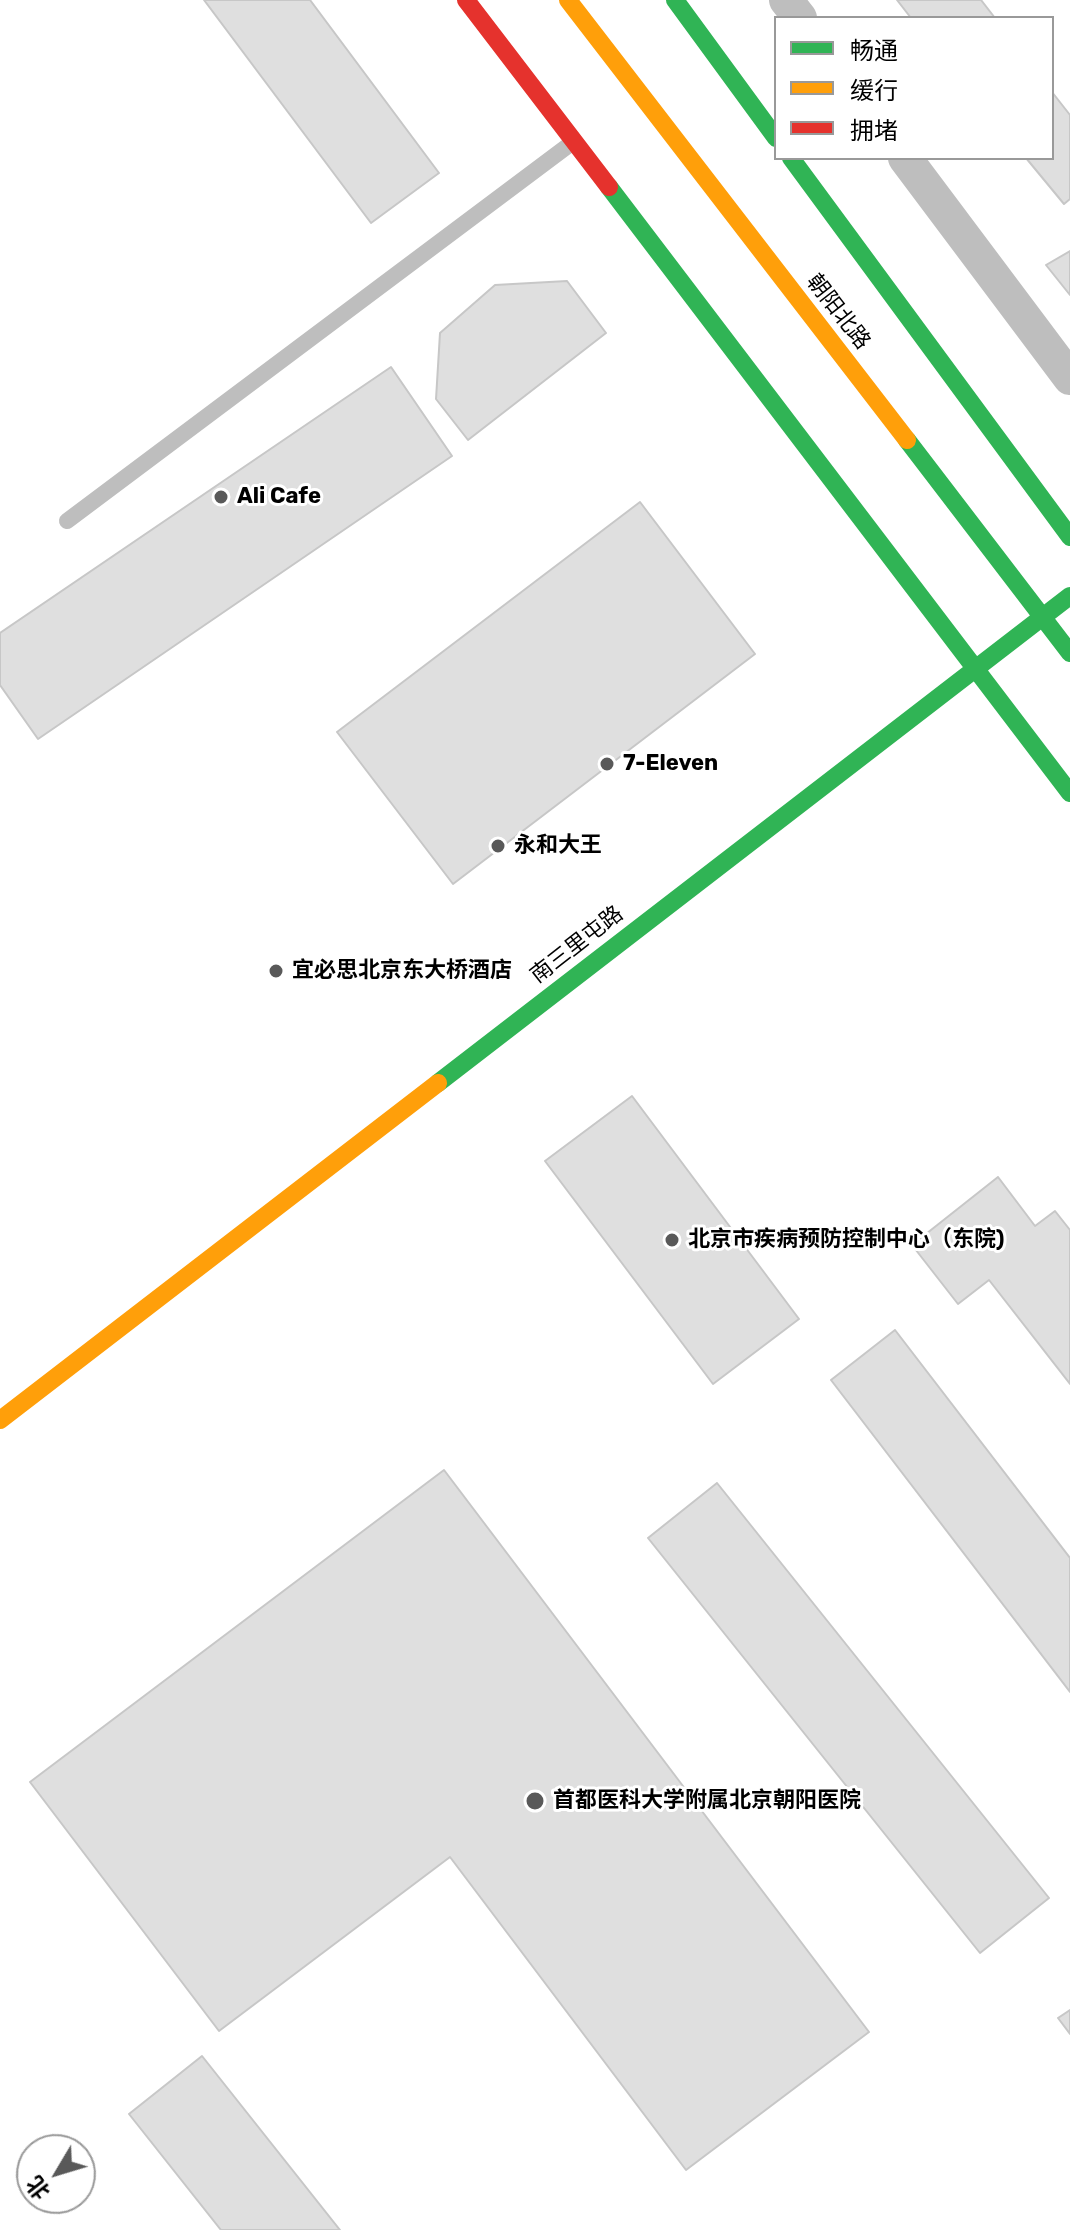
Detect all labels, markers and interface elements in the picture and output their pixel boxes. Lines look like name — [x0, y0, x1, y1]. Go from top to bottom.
legend — [774, 16, 1054, 160]
text: 畅通 — [850, 37, 898, 65]
text: 缓行 — [850, 77, 898, 105]
text: 拥堵 — [850, 117, 898, 145]
street label: 朝阳北路 — [801, 269, 875, 355]
place label: Ali Cafe — [237, 484, 321, 510]
marker: Ali Cafe — [212, 488, 230, 506]
place label: 7-Eleven — [623, 751, 718, 777]
marker: 7-Eleven — [598, 755, 616, 773]
place label: 永和大王 — [514, 833, 602, 859]
marker: 永和大王 — [489, 837, 507, 855]
street label: 南三里屯路 — [526, 901, 628, 989]
place label: 宜必思北京东大桥酒店 — [292, 958, 512, 984]
marker: 宜必思北京东大桥酒店 — [267, 962, 285, 980]
place label: 北京市疾病预防控制中心（东院) — [688, 1227, 1004, 1253]
marker: 北京市疾病预防控制中心（东院) — [663, 1231, 681, 1249]
place label: 首都医科大学附属北京朝阳医院 — [553, 1788, 861, 1814]
marker: 首都医科大学附属北京朝阳医院 — [524, 1790, 546, 1812]
north arrow — [16, 2134, 96, 2214]
text: 北 — [21, 2171, 56, 2205]

